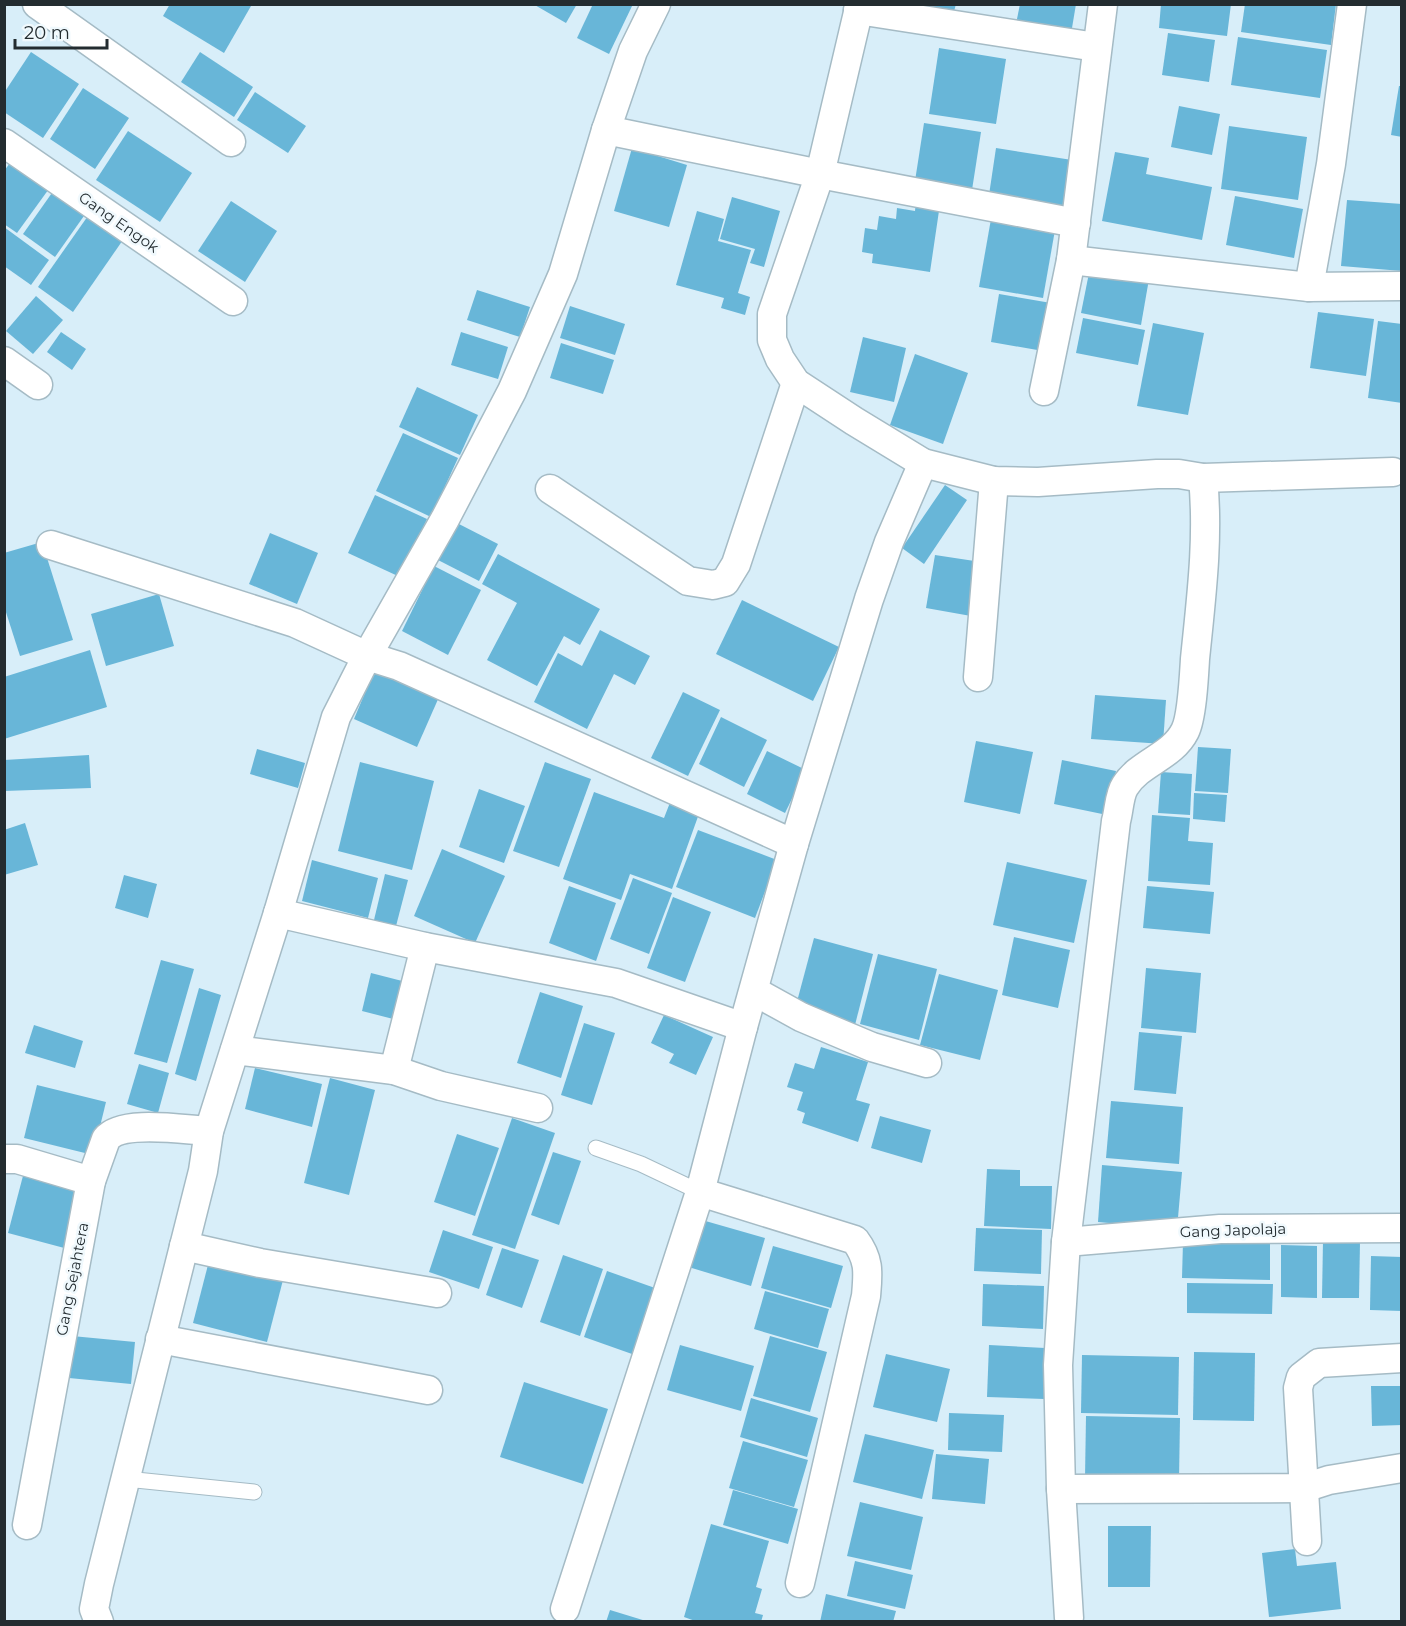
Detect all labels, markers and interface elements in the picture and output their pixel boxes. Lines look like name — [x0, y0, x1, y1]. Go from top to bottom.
scale bar — [15, 12, 106, 50]
text: 20 m — [24, 22, 70, 44]
street label: Gang Engok — [75, 187, 163, 257]
street label: Gang Japolaja — [1179, 1219, 1287, 1241]
street label: Gang Sejahtera — [52, 1221, 92, 1337]

